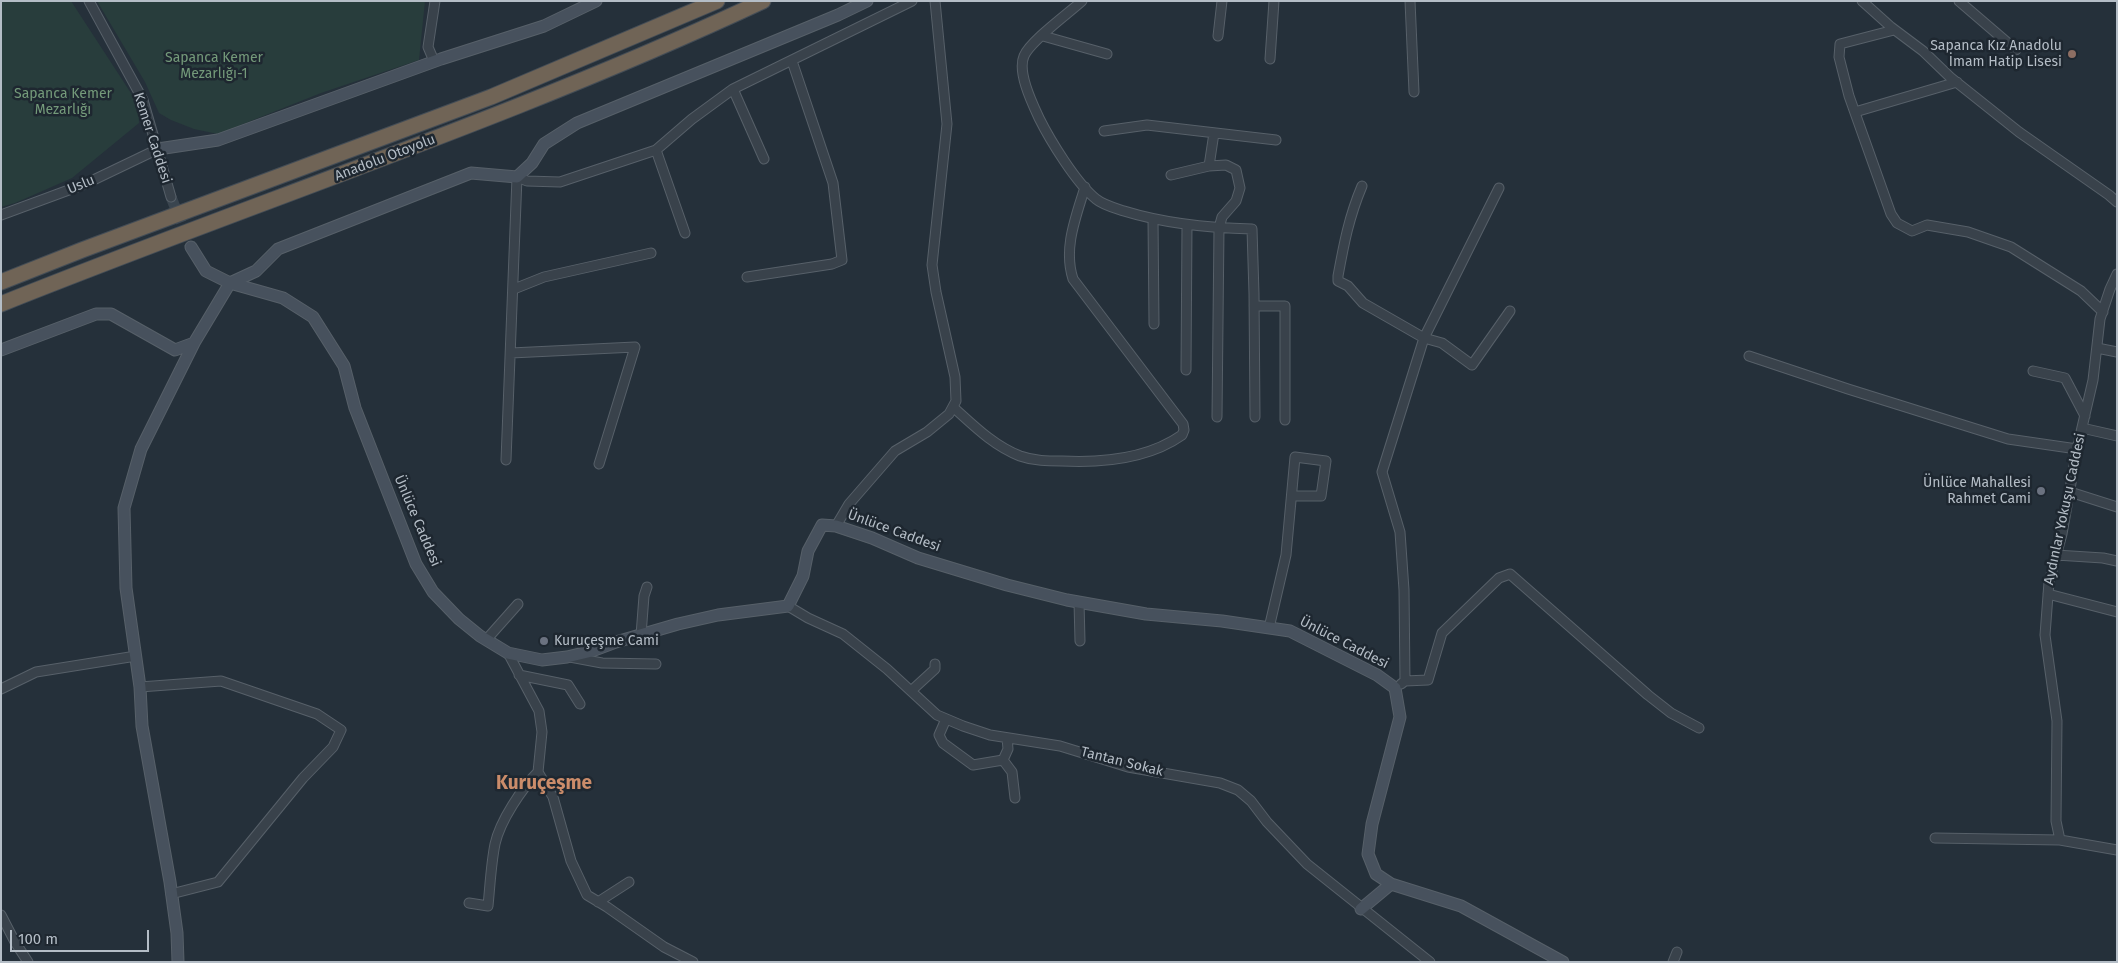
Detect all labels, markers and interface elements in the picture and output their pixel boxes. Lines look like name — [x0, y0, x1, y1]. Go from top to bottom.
place label: Sapanca Kız Anadolu İmam Hatip Lisesi — [1930, 38, 2062, 70]
marker: Sapanca Kız Anadolu İmam Hatip Lisesi — [2066, 48, 2078, 60]
park label: Sapanca Kemer Mezarlığı-1 — [165, 50, 263, 82]
park label: Sapanca Kemer Mezarlığı — [14, 86, 112, 118]
street label: Kemer Caddesi — [129, 90, 175, 186]
street label: Anadolu Otoyolu — [332, 131, 438, 185]
street label: Uslu — [65, 172, 97, 198]
street label: Aydınlar Yokuşu Caddesi — [2041, 431, 2089, 587]
street label: Ünlüce Caddesi — [390, 473, 444, 569]
place label: Ünlüce Mahallesi Rahmet Cami — [1923, 475, 2031, 508]
marker: Ünlüce Mahallesi Rahmet Cami — [2035, 485, 2047, 497]
street label: Ünlüce Caddesi — [845, 506, 943, 556]
street label: Ünlüce Caddesi — [1297, 613, 1391, 673]
place label: Kuruçeşme Cami — [554, 633, 659, 649]
marker: Kuruçeşme Cami — [538, 635, 550, 647]
street label: Tantan Sokak — [1079, 744, 1165, 780]
district label: Kuruçeşme — [496, 773, 592, 795]
scale bar — [12, 920, 151, 952]
text: 100 m — [18, 930, 58, 948]

